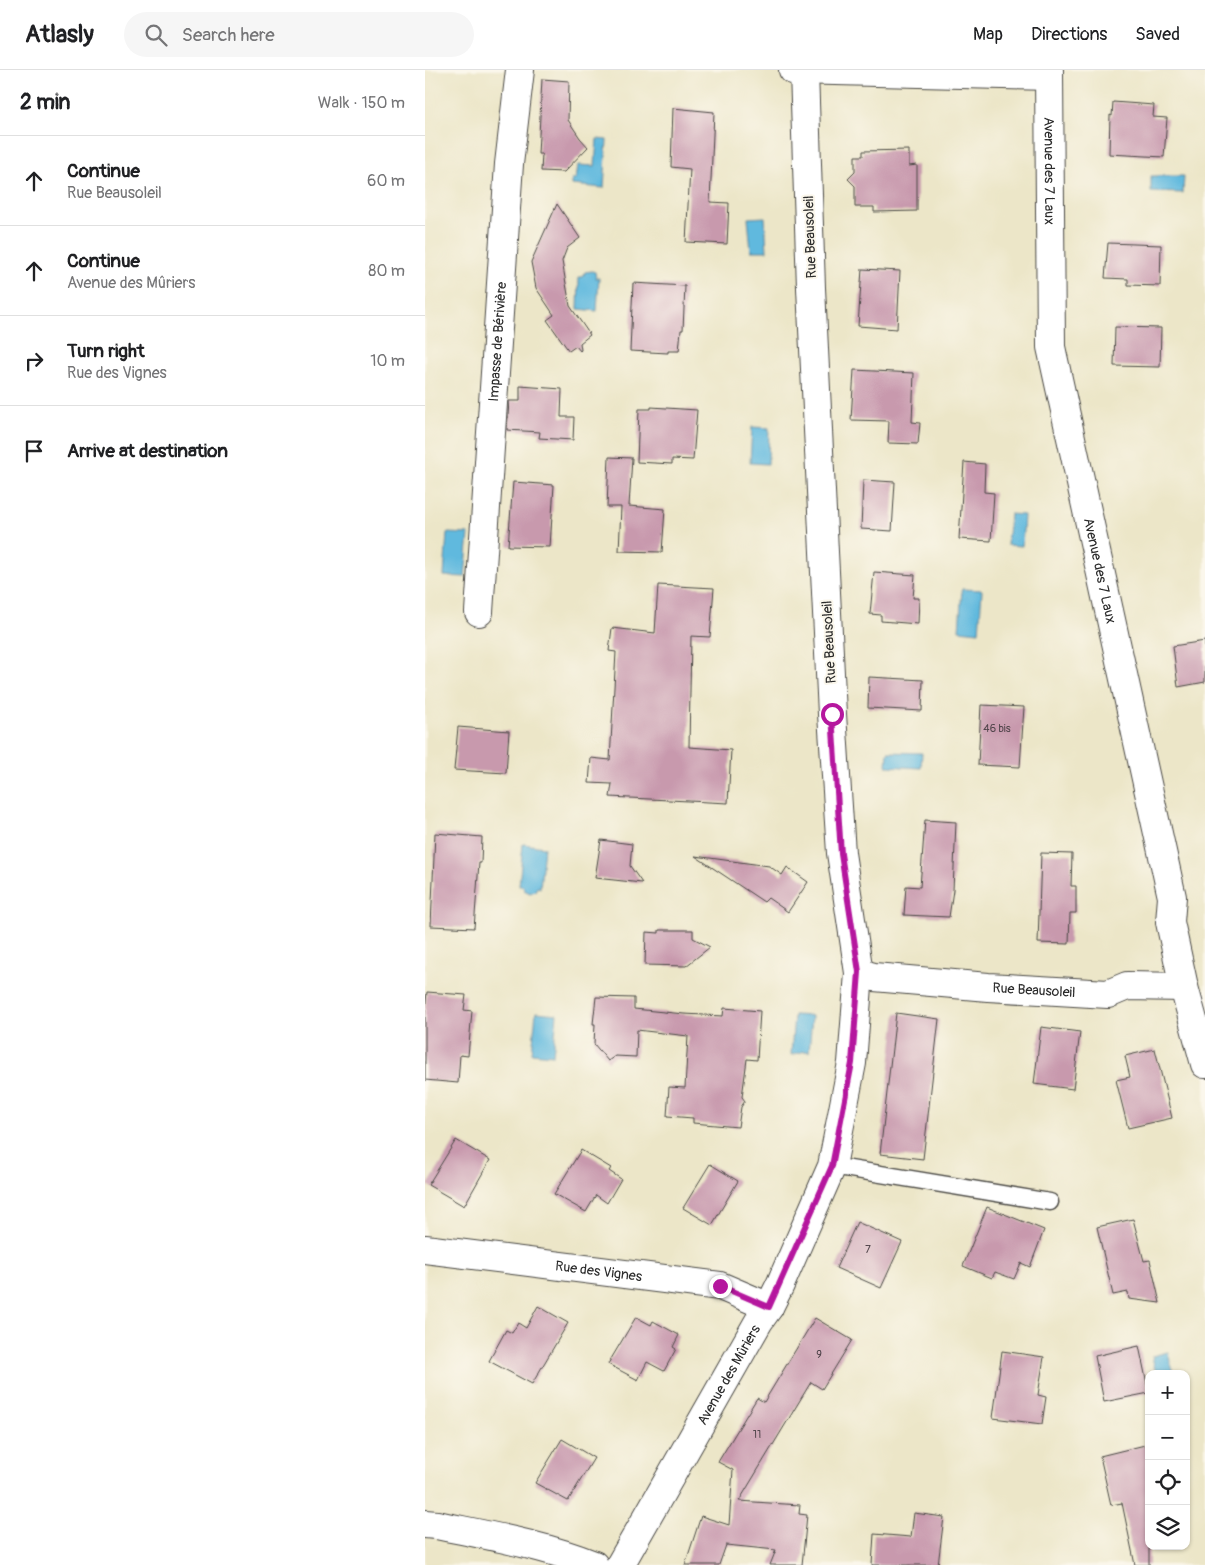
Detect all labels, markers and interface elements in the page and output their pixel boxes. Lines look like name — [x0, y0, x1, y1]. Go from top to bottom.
search box — [124, 12, 474, 57]
text: Atlasly — [25, 20, 94, 49]
icon: search — [142, 21, 170, 49]
text: Search here — [182, 23, 275, 47]
text: Map — [973, 23, 1003, 46]
text: Directions — [1031, 23, 1107, 46]
text: Saved — [1135, 23, 1180, 46]
text: 2 min — [20, 89, 70, 116]
text: Walk · 150 m — [318, 93, 405, 113]
street label: Avenue des 7 Laux — [1041, 117, 1059, 225]
text: Continue — [67, 159, 140, 183]
icon: ahead — [20, 167, 48, 195]
text: 60 m — [367, 171, 405, 191]
text: Rue Beausoleil — [67, 183, 162, 203]
street label: Rue Beausoleil — [800, 195, 820, 279]
text: Continue — [67, 249, 140, 273]
icon: ahead — [20, 257, 48, 285]
text: 80 m — [368, 261, 405, 281]
text: Avenue des Mûriers — [67, 273, 195, 293]
street label: Impasse de Bérivière — [485, 281, 510, 402]
text: Turn right — [67, 339, 145, 363]
icon: right — [20, 347, 48, 375]
text: 10 m — [370, 351, 405, 371]
text: Rue des Vignes — [67, 363, 167, 383]
icon: arrive — [20, 437, 48, 465]
text: Arrive at destination — [67, 439, 228, 463]
street label: Avenue des 7 Laux — [1080, 516, 1120, 625]
street label: Rue Beausoleil — [818, 600, 840, 684]
route start — [821, 703, 844, 726]
house number: 46 bis — [983, 722, 1011, 735]
street label: Rue Beausoleil — [992, 979, 1076, 1001]
house number: 7 — [865, 1243, 871, 1256]
street label: Rue des Vignes — [554, 1257, 644, 1285]
route end — [709, 1275, 732, 1298]
street label: Avenue des Mûriers — [693, 1321, 764, 1428]
house number: 9 — [816, 1348, 822, 1361]
map controls — [1145, 1370, 1190, 1550]
button: + — [1145, 1370, 1190, 1415]
button: − — [1145, 1415, 1190, 1460]
house number: 11 — [753, 1428, 761, 1441]
button: locate — [1145, 1460, 1190, 1505]
button: layers — [1145, 1505, 1190, 1550]

